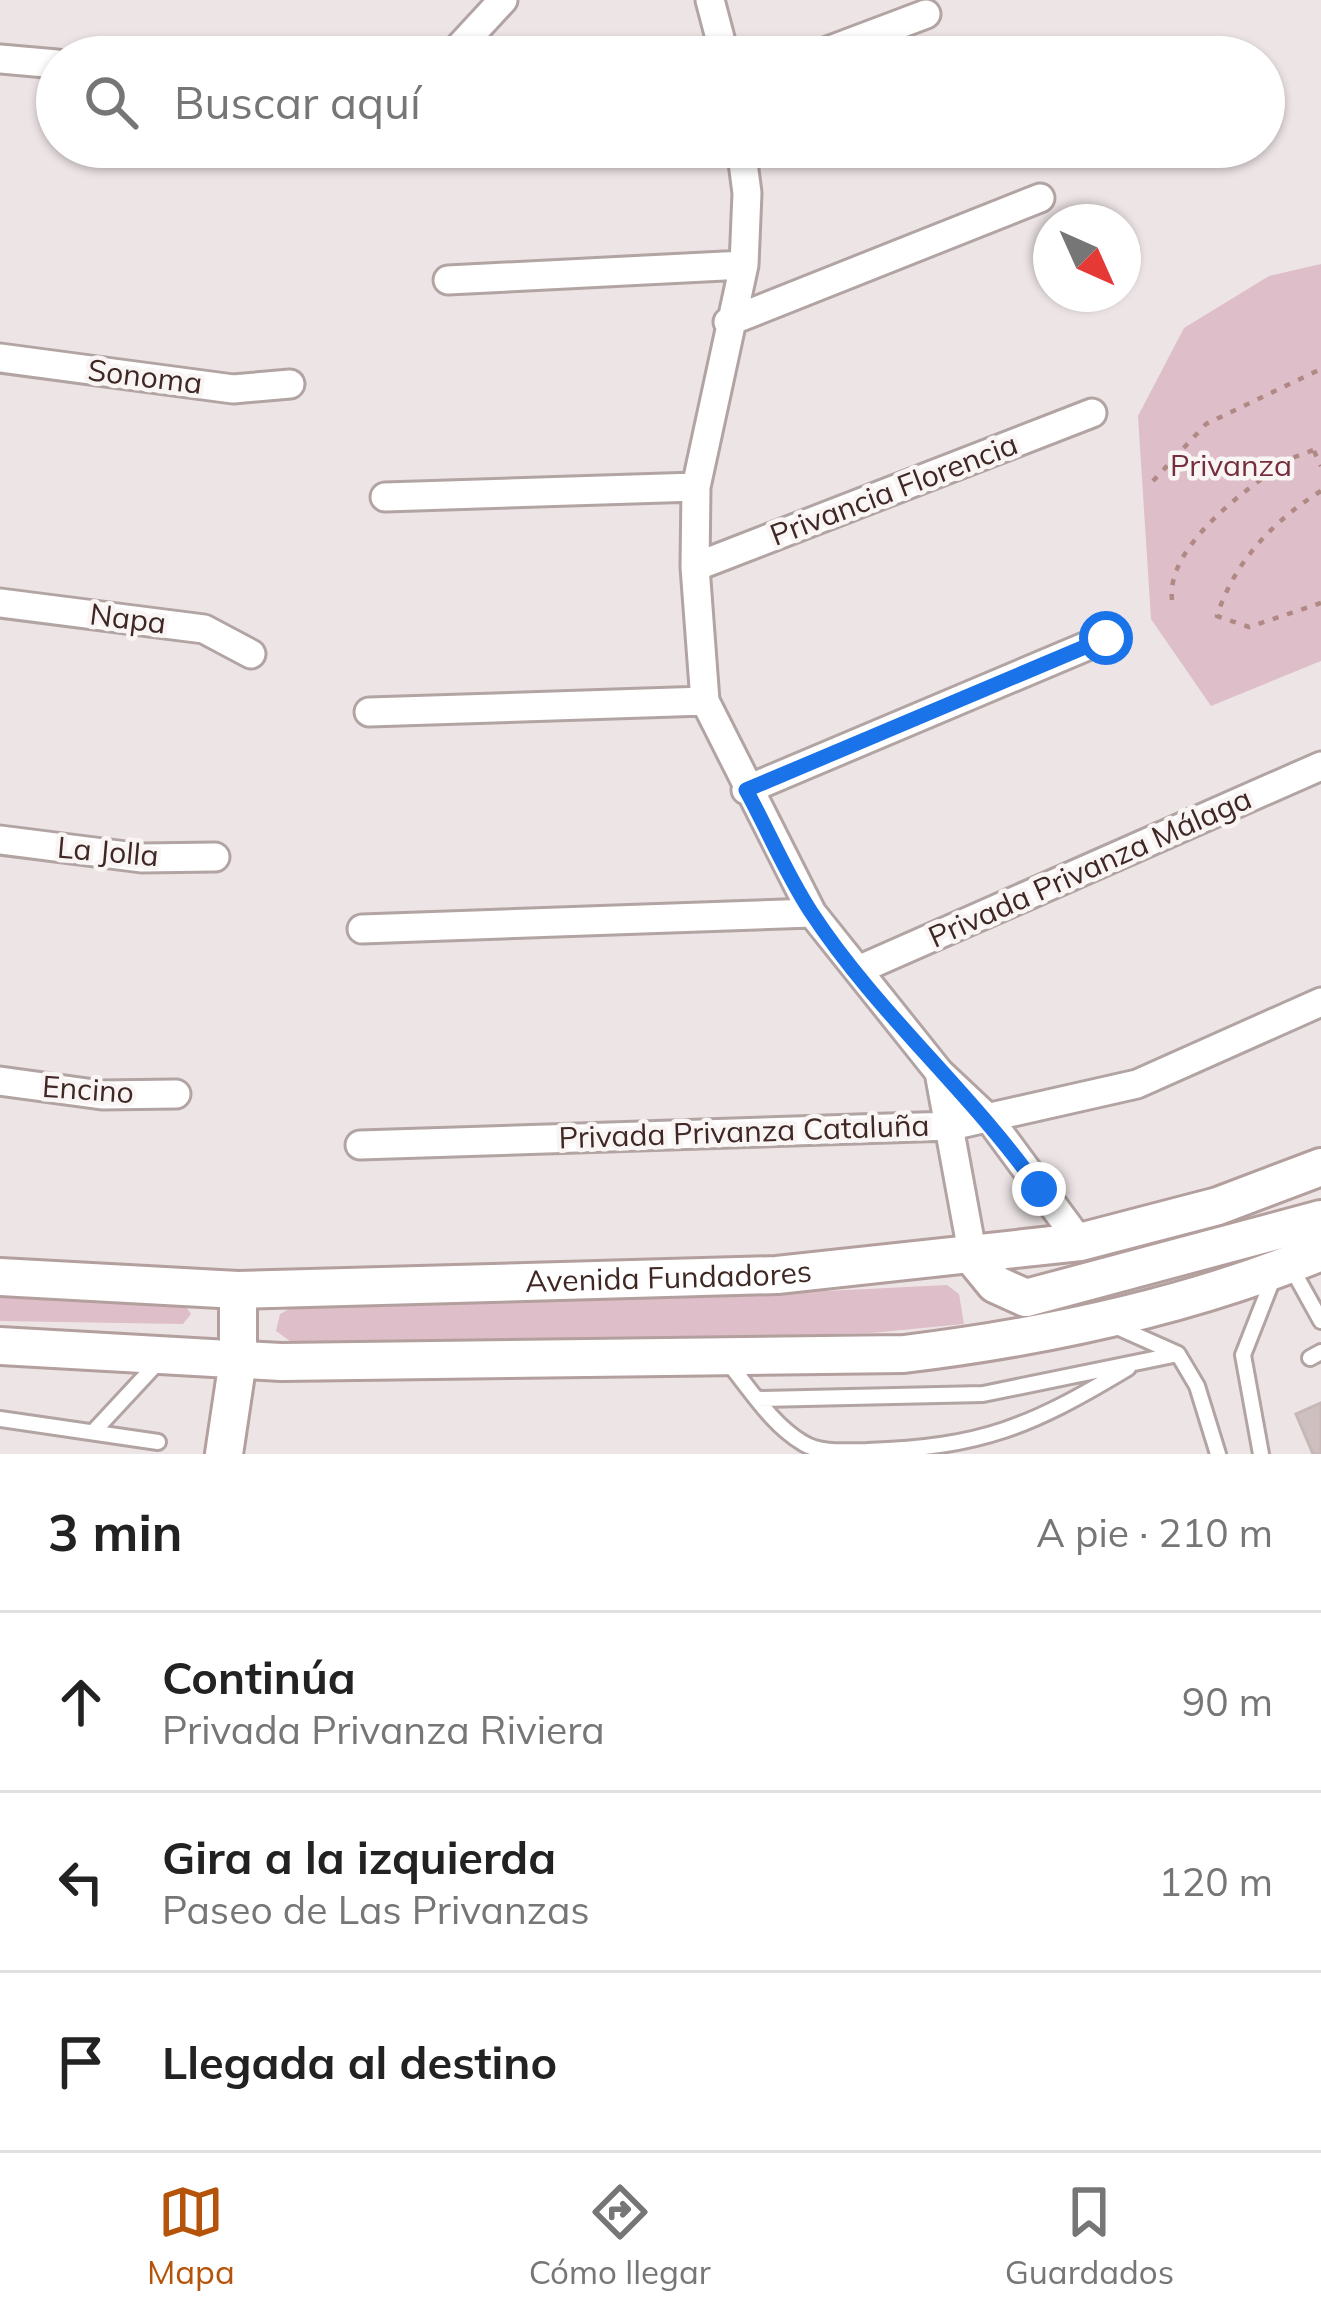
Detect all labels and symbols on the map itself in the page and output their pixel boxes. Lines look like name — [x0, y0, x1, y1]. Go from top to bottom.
north arrow — [1033, 204, 1141, 312]
street label: Sonoma — [86, 350, 204, 402]
street label: Privancia Florencia — [765, 424, 1023, 554]
park label: Privanza — [1170, 446, 1292, 484]
street label: Napa — [88, 594, 168, 642]
route start — [1079, 611, 1133, 665]
street label: Privada Privanza Málaga — [922, 779, 1257, 956]
street label: La Jolla — [56, 828, 160, 874]
street label: Encino — [41, 1067, 135, 1111]
street label: Privada Privanza Cataluña — [558, 1106, 930, 1156]
route end — [1012, 1162, 1066, 1216]
street label: Avenida Fundadores — [525, 1251, 813, 1300]

